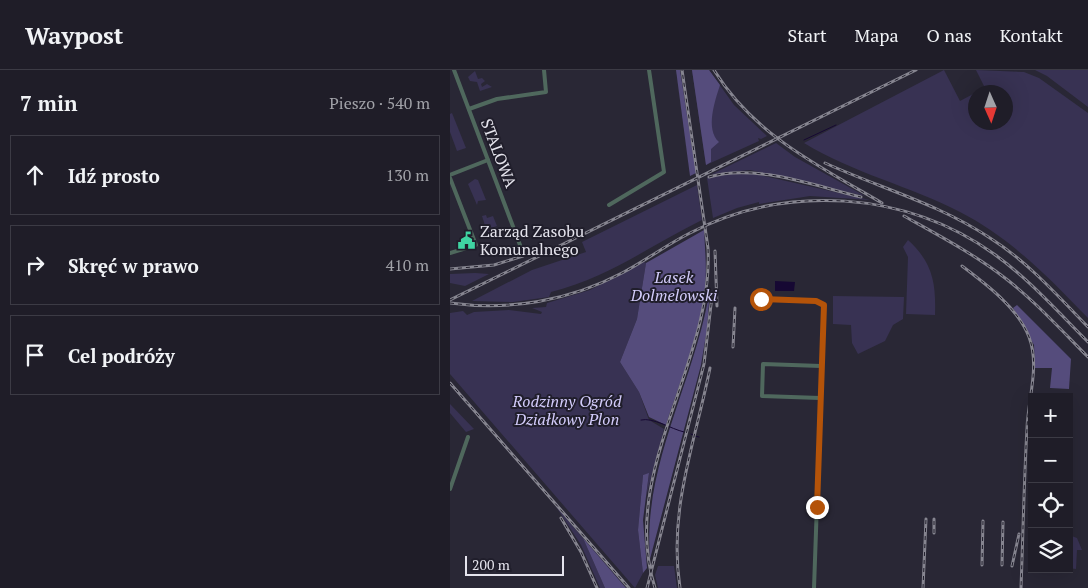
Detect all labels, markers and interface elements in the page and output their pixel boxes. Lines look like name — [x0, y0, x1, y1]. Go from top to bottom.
text: Waypost — [25, 19, 123, 51]
text: Start — [788, 23, 827, 47]
text: Mapa — [855, 23, 899, 47]
text: O nas — [927, 23, 972, 47]
text: Kontakt — [1000, 23, 1063, 47]
north arrow — [968, 85, 1013, 130]
text: 7 min — [20, 89, 77, 117]
text: Pieszo · 540 m — [329, 92, 430, 114]
street label: STALOWA — [476, 115, 522, 191]
icon: ahead — [21, 161, 49, 189]
text: Idź prosto — [68, 163, 160, 188]
text: 130 m — [386, 164, 429, 186]
place label: Zarząd Zasobu Komunalnego — [480, 220, 584, 260]
public building icon: Zarząd Zasobu Komunalnego — [456, 230, 476, 250]
icon: right — [21, 251, 49, 279]
text: Skręć w prawo — [68, 253, 199, 278]
text: 410 m — [386, 254, 429, 276]
park label: Lasek Dolmelowski — [630, 266, 718, 306]
route start — [750, 288, 773, 311]
icon: arrive — [21, 341, 49, 369]
text: Cel podróży — [68, 343, 175, 368]
park label: Rodzinny Ogród Działkowy Plon — [511, 390, 622, 430]
map controls — [1028, 393, 1073, 573]
button: + — [1028, 393, 1073, 438]
button: − — [1028, 438, 1073, 483]
button: locate — [1028, 483, 1073, 528]
route end — [806, 496, 829, 519]
button: layers — [1028, 528, 1073, 573]
scale bar — [465, 553, 564, 576]
text: 200 m — [472, 555, 510, 574]

